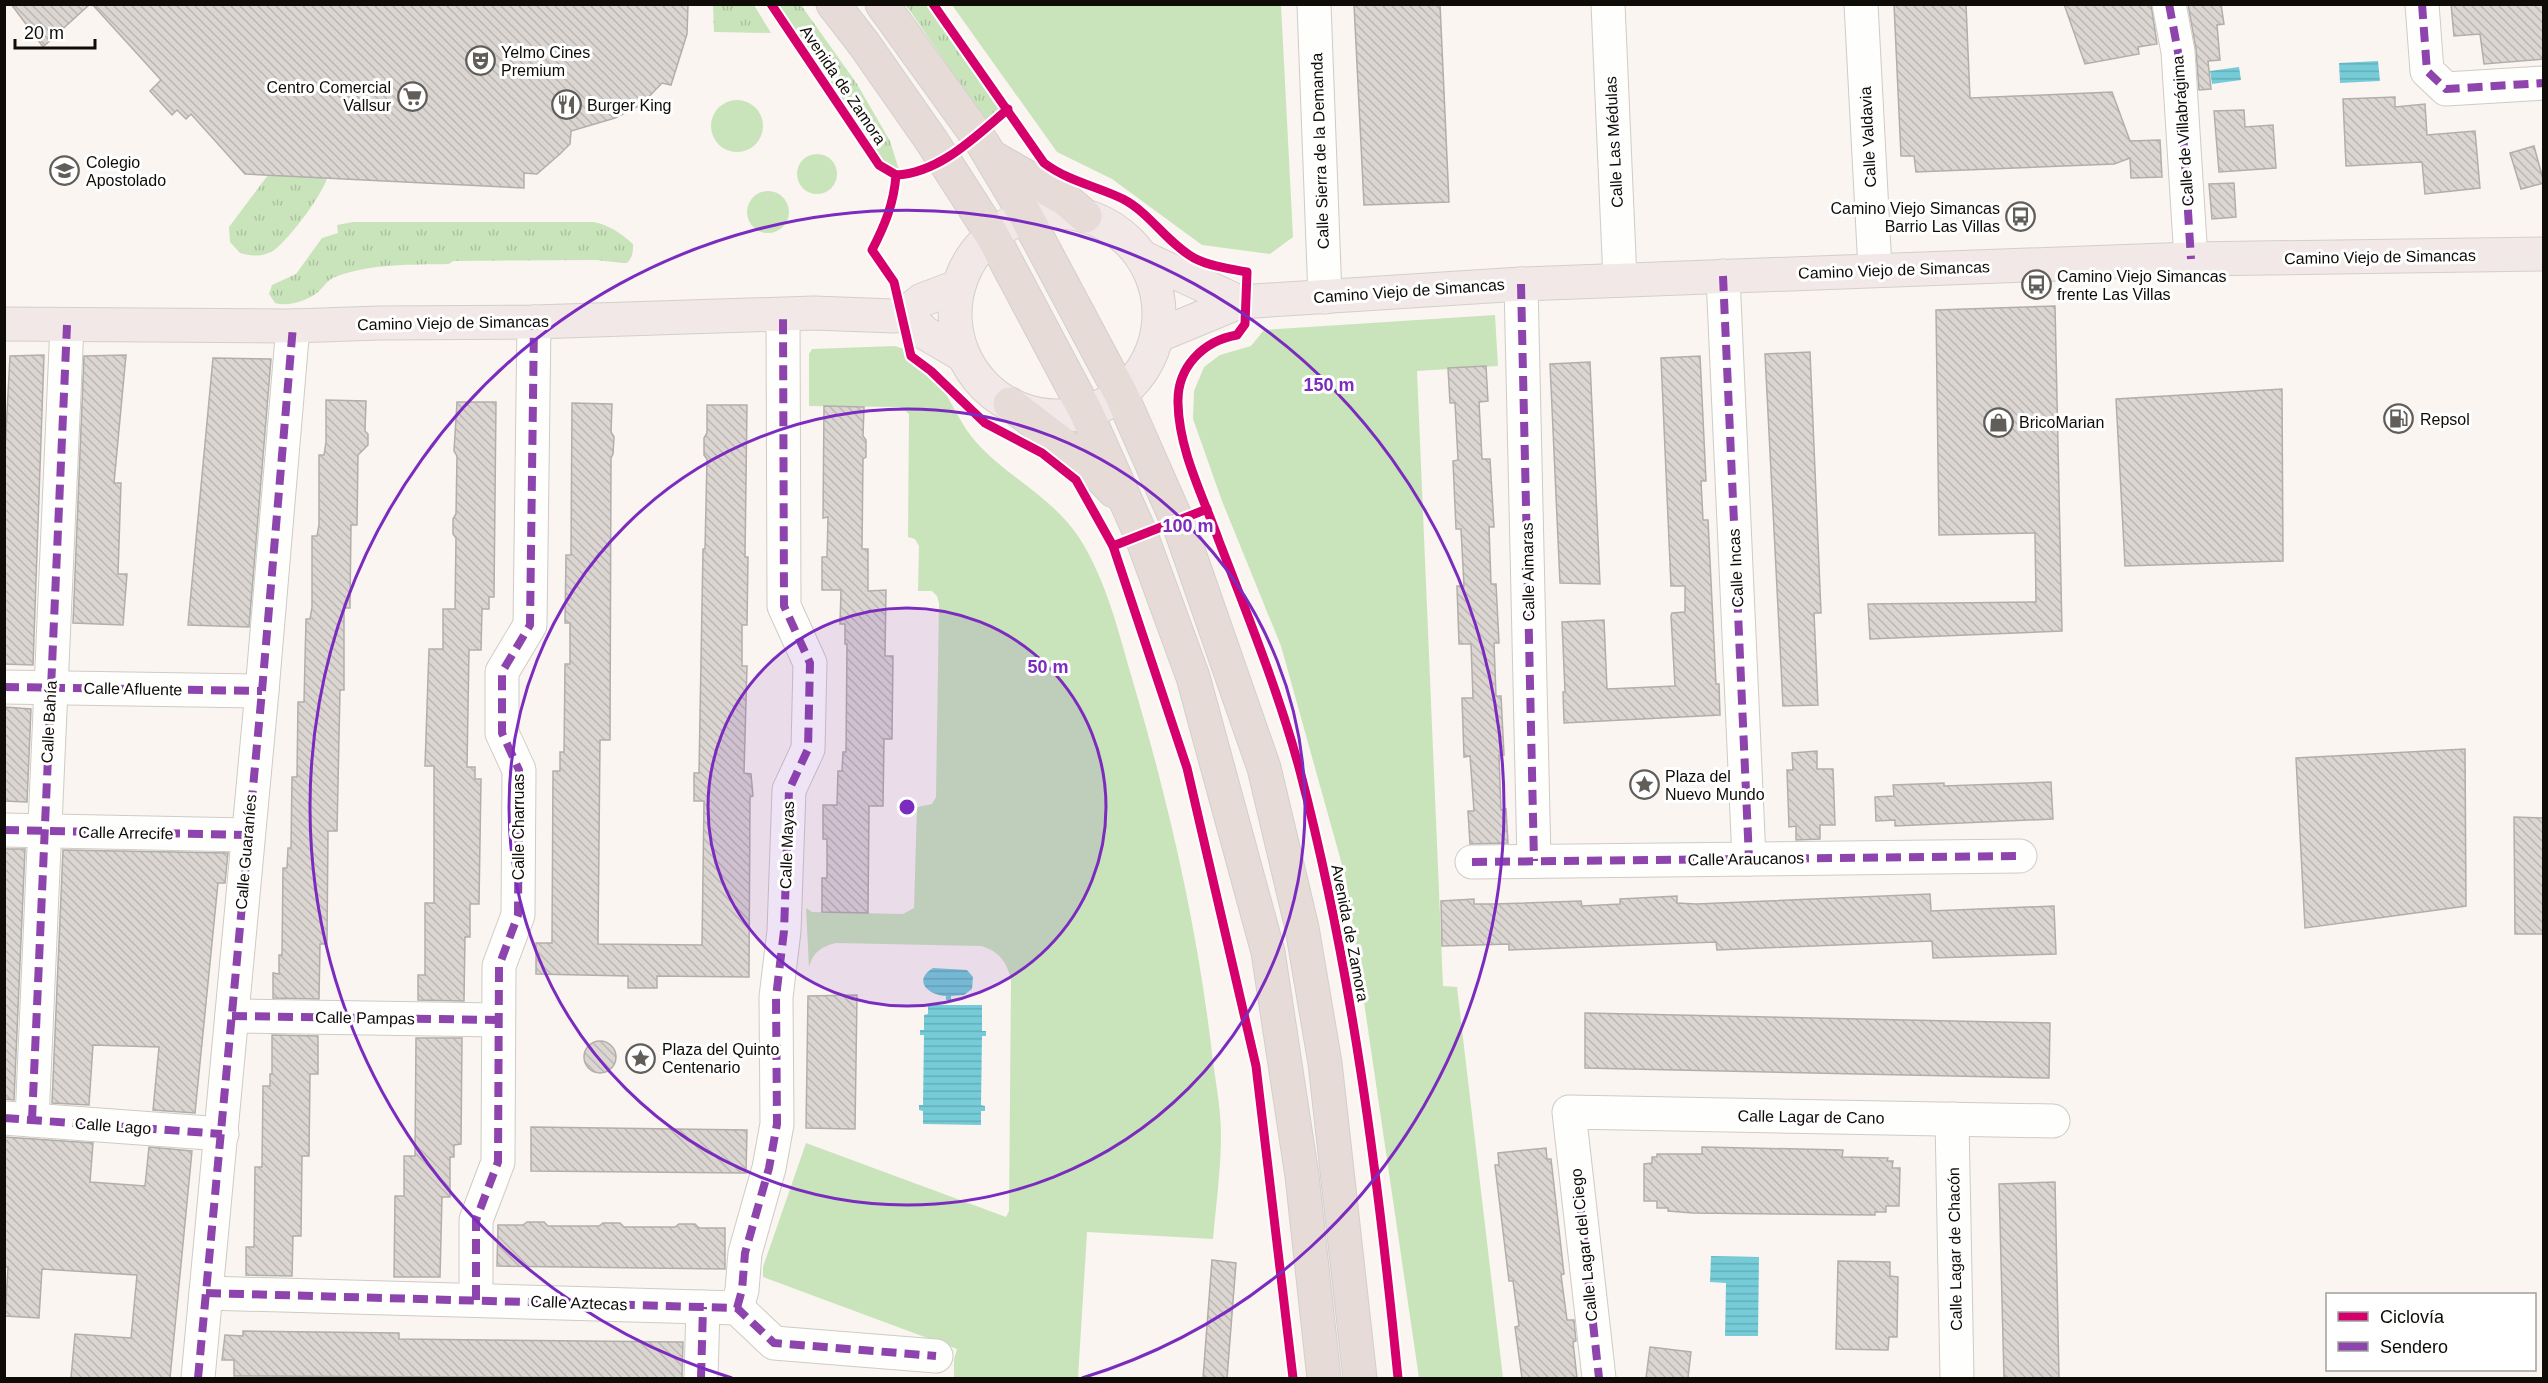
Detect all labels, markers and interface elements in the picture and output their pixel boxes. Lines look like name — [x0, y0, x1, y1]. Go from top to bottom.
scale bar — [15, 12, 94, 50]
street label: Avenida de Zamora — [797, 22, 889, 148]
text: 20 m — [24, 23, 64, 43]
place label: Yelmo Cines Premium — [501, 44, 590, 79]
theatre icon: Yelmo Cines Premium — [464, 45, 496, 77]
street label: Calle Sierra de la Demanda — [1308, 52, 1332, 250]
street label: Calle de Villabrágima — [2169, 55, 2197, 207]
street label: Calle Las Médulas — [1602, 76, 1626, 208]
place label: Centro Comercial Vallsur — [267, 79, 392, 114]
supermarket icon: Centro Comercial Vallsur — [396, 80, 428, 112]
street label: Calle Valdavia — [1857, 86, 1879, 188]
restaurant icon: Burger King — [550, 89, 582, 121]
place label: Burger King — [587, 97, 672, 114]
place label: Colegio Apostolado — [86, 154, 166, 189]
school or university icon: Colegio Apostolado — [49, 155, 81, 187]
place label: Camino Viejo Simancas Barrio Las Villas — [1830, 200, 2000, 235]
bus stop icon: Camino Viejo Simancas Barrio Las Villas — [2005, 201, 2037, 233]
street label: Camino Viejo de Simancas — [2284, 247, 2476, 267]
street label: Camino Viejo de Simancas — [1798, 258, 1990, 282]
place label: Camino Viejo Simancas frente Las Villas — [2057, 268, 2227, 303]
bus stop icon: Camino Viejo Simancas frente Las Villas — [2020, 269, 2052, 301]
street label: Camino Viejo de Simancas — [1313, 276, 1505, 306]
street label: Camino Viejo de Simancas — [357, 313, 549, 333]
text: 150 m — [1303, 375, 1355, 395]
fuel station icon: Repsol — [2383, 403, 2415, 435]
shop icon: BricoMarian — [1982, 406, 2014, 438]
place label: Repsol — [2420, 411, 2470, 428]
place label: BricoMarian — [2019, 414, 2104, 431]
text: 100 m — [1162, 516, 1214, 536]
street label: Calle Aimaras — [1519, 523, 1537, 621]
street label: Calle Incas — [1725, 528, 1747, 608]
text: 50 m — [1027, 657, 1069, 677]
street label: Calle Bahía — [38, 680, 60, 764]
street label: Calle Afluente — [83, 680, 183, 698]
place label: Plaza del Nuevo Mundo — [1665, 768, 1765, 803]
place icon: Plaza del Nuevo Mundo — [1628, 769, 1660, 801]
street label: Calle Charruas — [510, 774, 527, 880]
street label: Calle Guaraníes — [232, 794, 260, 910]
centre of rings — [897, 797, 917, 817]
street label: Calle Mayas — [777, 801, 797, 889]
street label: Calle Arrecife — [78, 824, 174, 842]
street label: Calle Araucanos — [1688, 849, 1804, 869]
street label: Avenida de Zamora — [1328, 863, 1372, 1003]
street label: Calle Pampas — [315, 1009, 415, 1027]
place label: Plaza del Quinto Centenario — [662, 1041, 780, 1076]
place icon: Plaza del Quinto Centenario — [625, 1042, 657, 1074]
street label: Calle Lagar de Cano — [1737, 1107, 1885, 1127]
street label: Calle Lago — [74, 1115, 152, 1137]
street label: Calle Lagar del Ciego — [1567, 1167, 1600, 1322]
street label: Calle Lagar de Chacón — [1945, 1167, 1965, 1331]
street label: Calle Aztecas — [530, 1293, 628, 1313]
legend — [2326, 1293, 2536, 1371]
text: Ciclovía — [2380, 1307, 2445, 1327]
text: Sendero — [2380, 1337, 2448, 1357]

